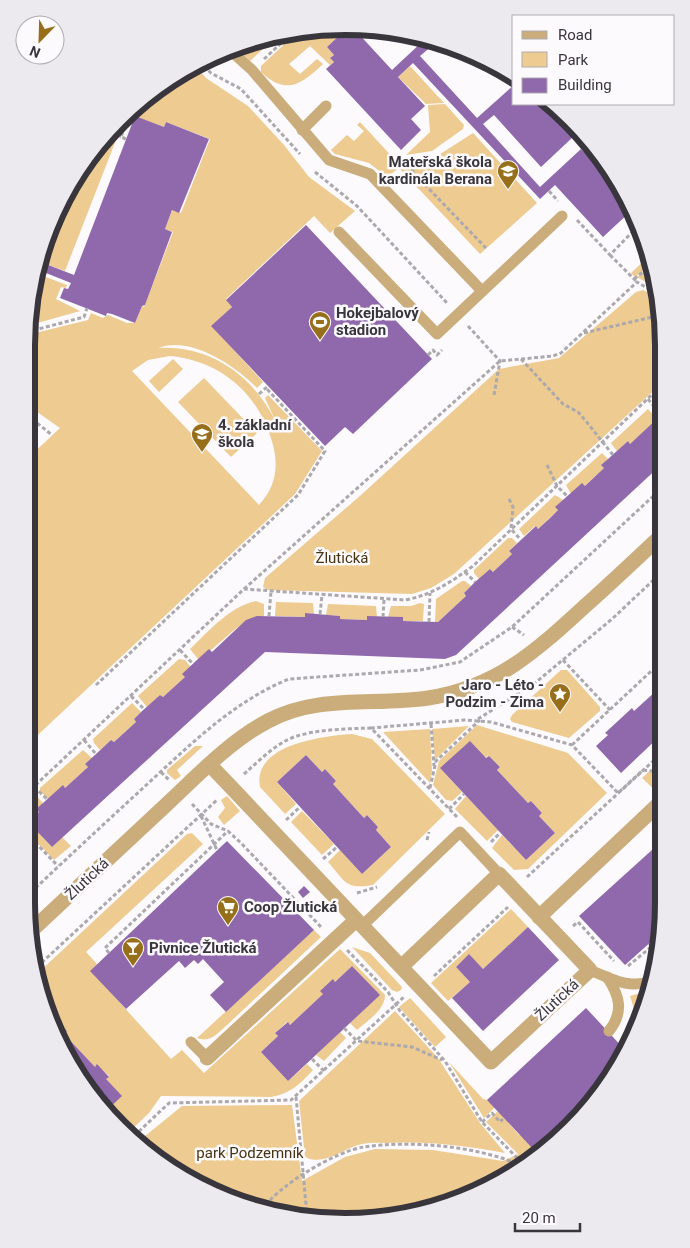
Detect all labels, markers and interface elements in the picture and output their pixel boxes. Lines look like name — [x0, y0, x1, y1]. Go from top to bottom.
north arrow — [15, 15, 65, 65]
legend — [512, 15, 675, 105]
text: Road — [558, 26, 592, 44]
text: N — [27, 43, 43, 61]
text: Park — [558, 51, 589, 69]
text: Building — [558, 76, 612, 94]
place label: Mateřská škola kardinála Berana — [379, 153, 492, 188]
school or university icon: Mateřská škola kardinála Berana — [496, 159, 520, 190]
place label: Hokejbalový stadion — [336, 304, 419, 339]
sports icon: Hokejbalový stadion — [308, 310, 332, 341]
place label: 4. základní škola — [218, 416, 292, 451]
school or university icon: 4. základní škola — [190, 422, 214, 453]
park label: Žlutická — [315, 549, 369, 567]
place label: Jaro - Léto - Podzim - Zima — [445, 676, 544, 711]
place icon: Jaro - Léto - Podzim - Zima — [548, 682, 572, 713]
street label: Žlutická — [61, 854, 113, 904]
supermarket icon: Coop Žlutická — [216, 895, 240, 926]
place label: Coop Žlutická — [244, 898, 337, 916]
bar icon: Pivnice Žlutická — [121, 936, 145, 967]
place label: Pivnice Žlutická — [149, 939, 257, 957]
street label: Žlutická — [531, 975, 583, 1025]
park label: park Podzemník — [196, 1144, 304, 1162]
scale bar — [515, 1200, 580, 1232]
text: 20 m — [522, 1209, 556, 1227]

